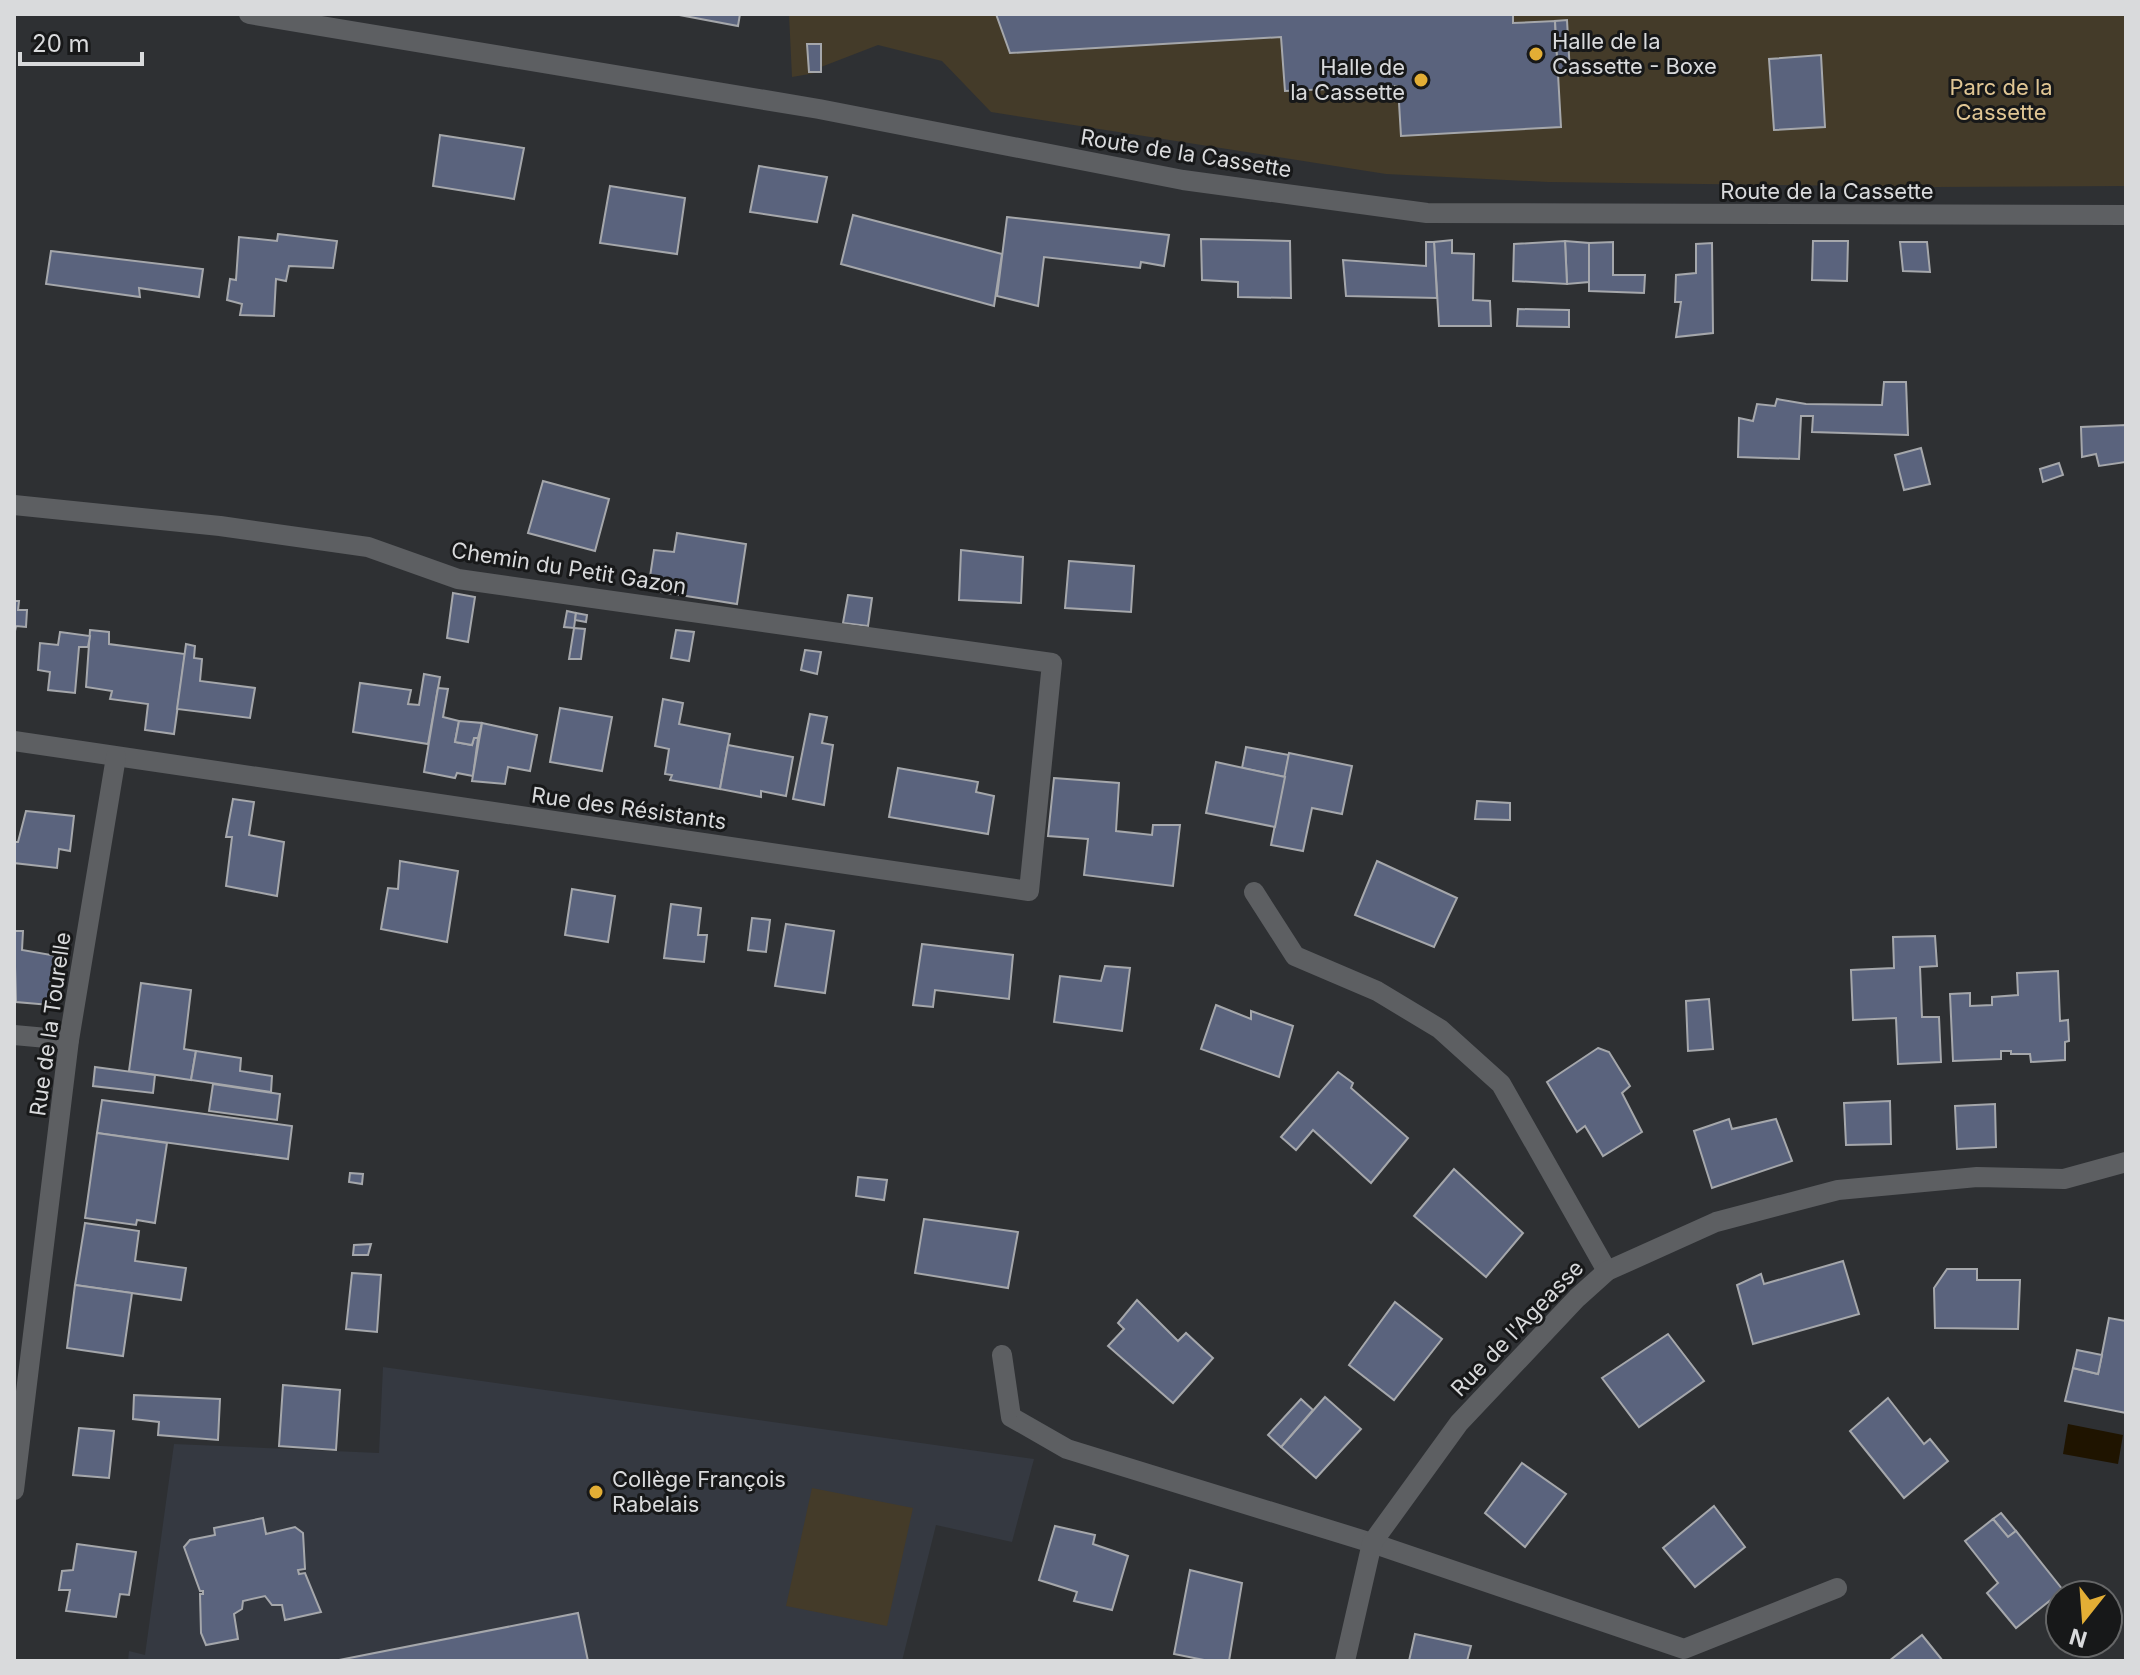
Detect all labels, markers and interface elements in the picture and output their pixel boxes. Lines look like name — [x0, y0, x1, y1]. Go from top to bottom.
scale bar — [20, 16, 142, 66]
place label: Halle de la Cassette - Boxe — [1552, 28, 1717, 79]
text: 20 m — [32, 29, 90, 58]
marker: Halle de la Cassette - Boxe — [1527, 45, 1545, 63]
place label: Halle de la Cassette — [1290, 54, 1405, 105]
marker: Halle de la Cassette — [1412, 71, 1430, 89]
park label: Parc de la Cassette — [1949, 74, 2053, 125]
street label: Route de la Cassette — [1079, 123, 1293, 183]
street label: Route de la Cassette — [1720, 178, 1934, 204]
street label: Chemin du Petit Gazon — [450, 537, 688, 599]
street label: Rue des Résistants — [530, 781, 728, 835]
street label: Rue de la Tourelle — [24, 930, 76, 1118]
street label: Rue de l'Ageasse — [1445, 1255, 1589, 1401]
place label: Collège François Rabelais — [612, 1466, 786, 1517]
marker: Collège François Rabelais — [587, 1483, 605, 1501]
north arrow — [2044, 1579, 2124, 1659]
text: N — [2066, 1623, 2090, 1653]

